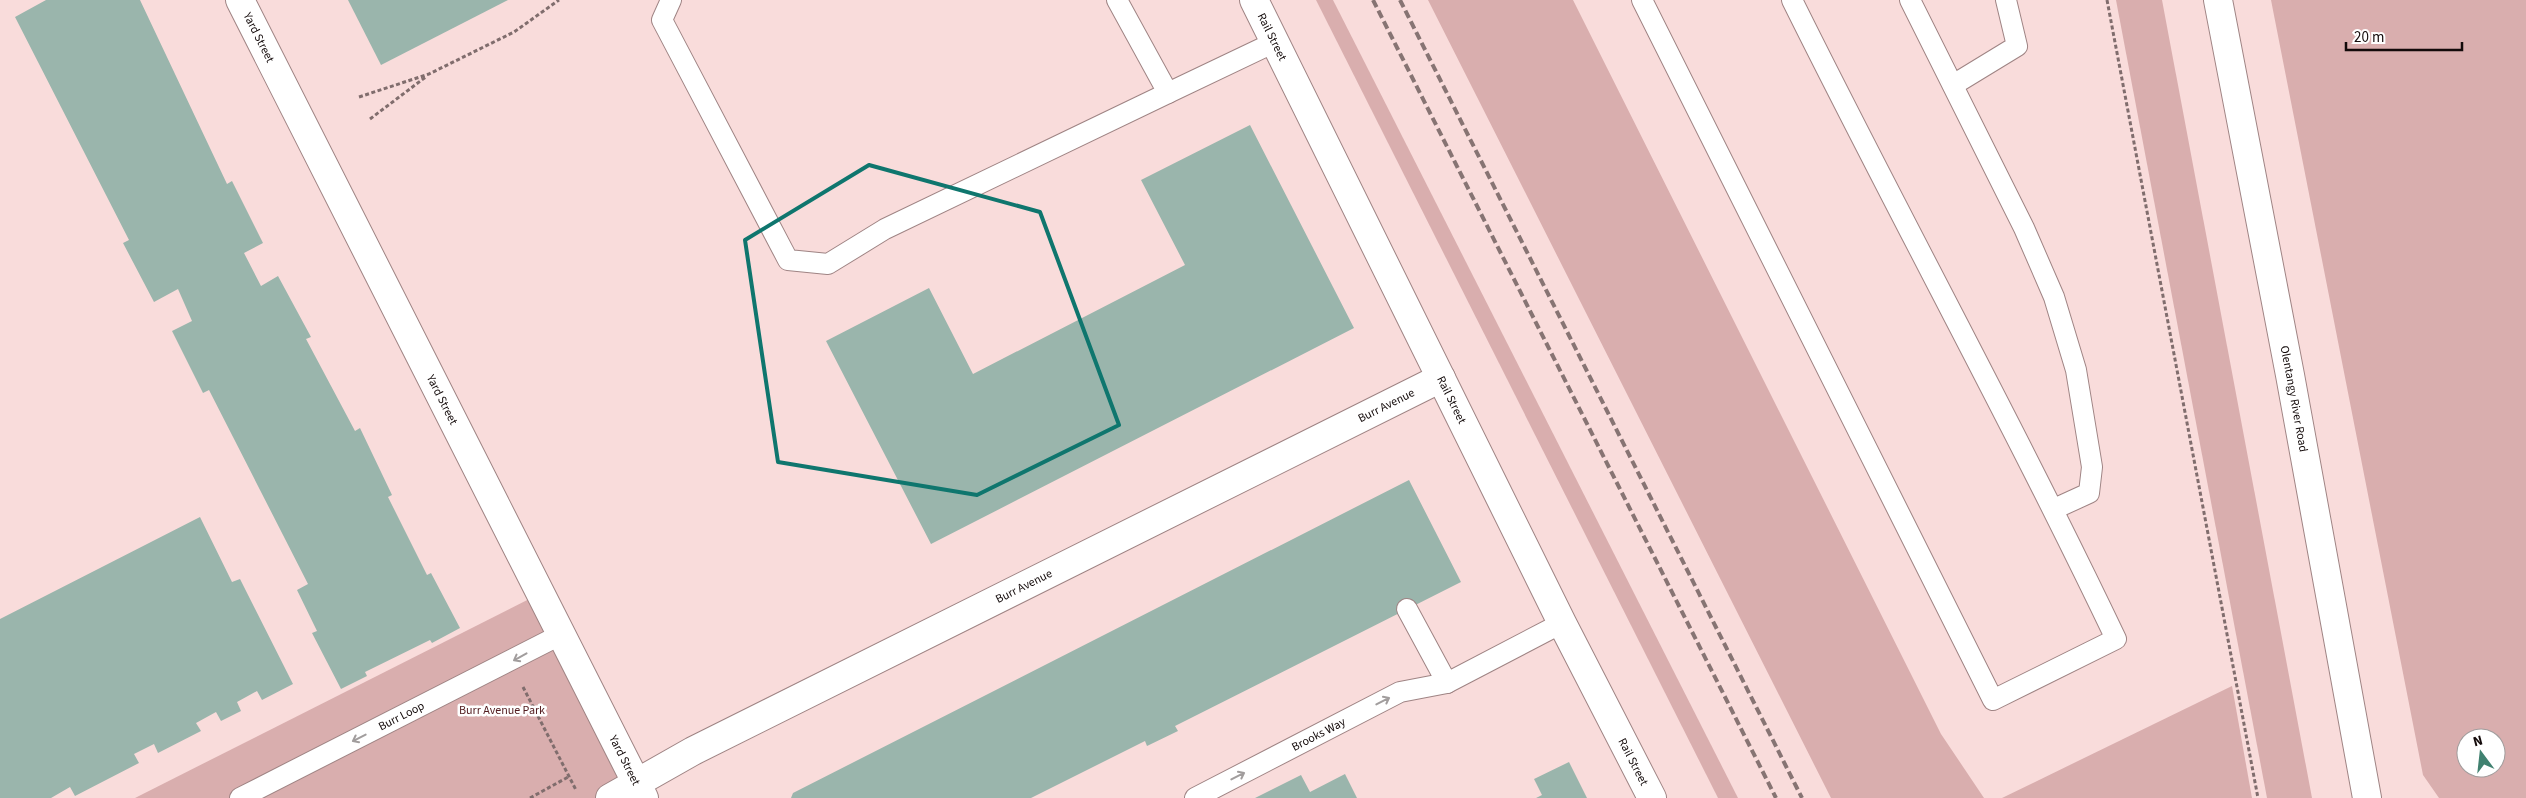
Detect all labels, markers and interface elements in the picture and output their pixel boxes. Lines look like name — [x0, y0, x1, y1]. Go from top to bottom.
street label: Yard Street — [238, 9, 278, 66]
street label: Rail Street — [1253, 10, 1291, 64]
scale bar — [2346, 20, 2462, 52]
text: 20 m — [2354, 27, 2384, 48]
street label: Olentangy River Road — [2276, 344, 2312, 453]
street label: Yard Street — [422, 371, 462, 428]
street label: Rail Street — [1432, 373, 1470, 427]
street label: Burr Avenue — [1355, 384, 1418, 427]
street label: Burr Avenue — [993, 565, 1055, 608]
one-way arrow — [512, 652, 527, 662]
one-way arrow — [1375, 696, 1390, 706]
street label: Burr Loop — [375, 697, 428, 735]
park label: Burr Avenue Park — [459, 702, 545, 719]
street label: Brooks Way — [1289, 713, 1349, 756]
north arrow — [2456, 728, 2506, 778]
street label: Yard Street — [604, 731, 644, 788]
text: N — [2471, 731, 2485, 752]
one-way arrow — [352, 734, 367, 743]
street label: Rail Street — [1614, 735, 1652, 789]
one-way arrow — [1230, 771, 1245, 780]

